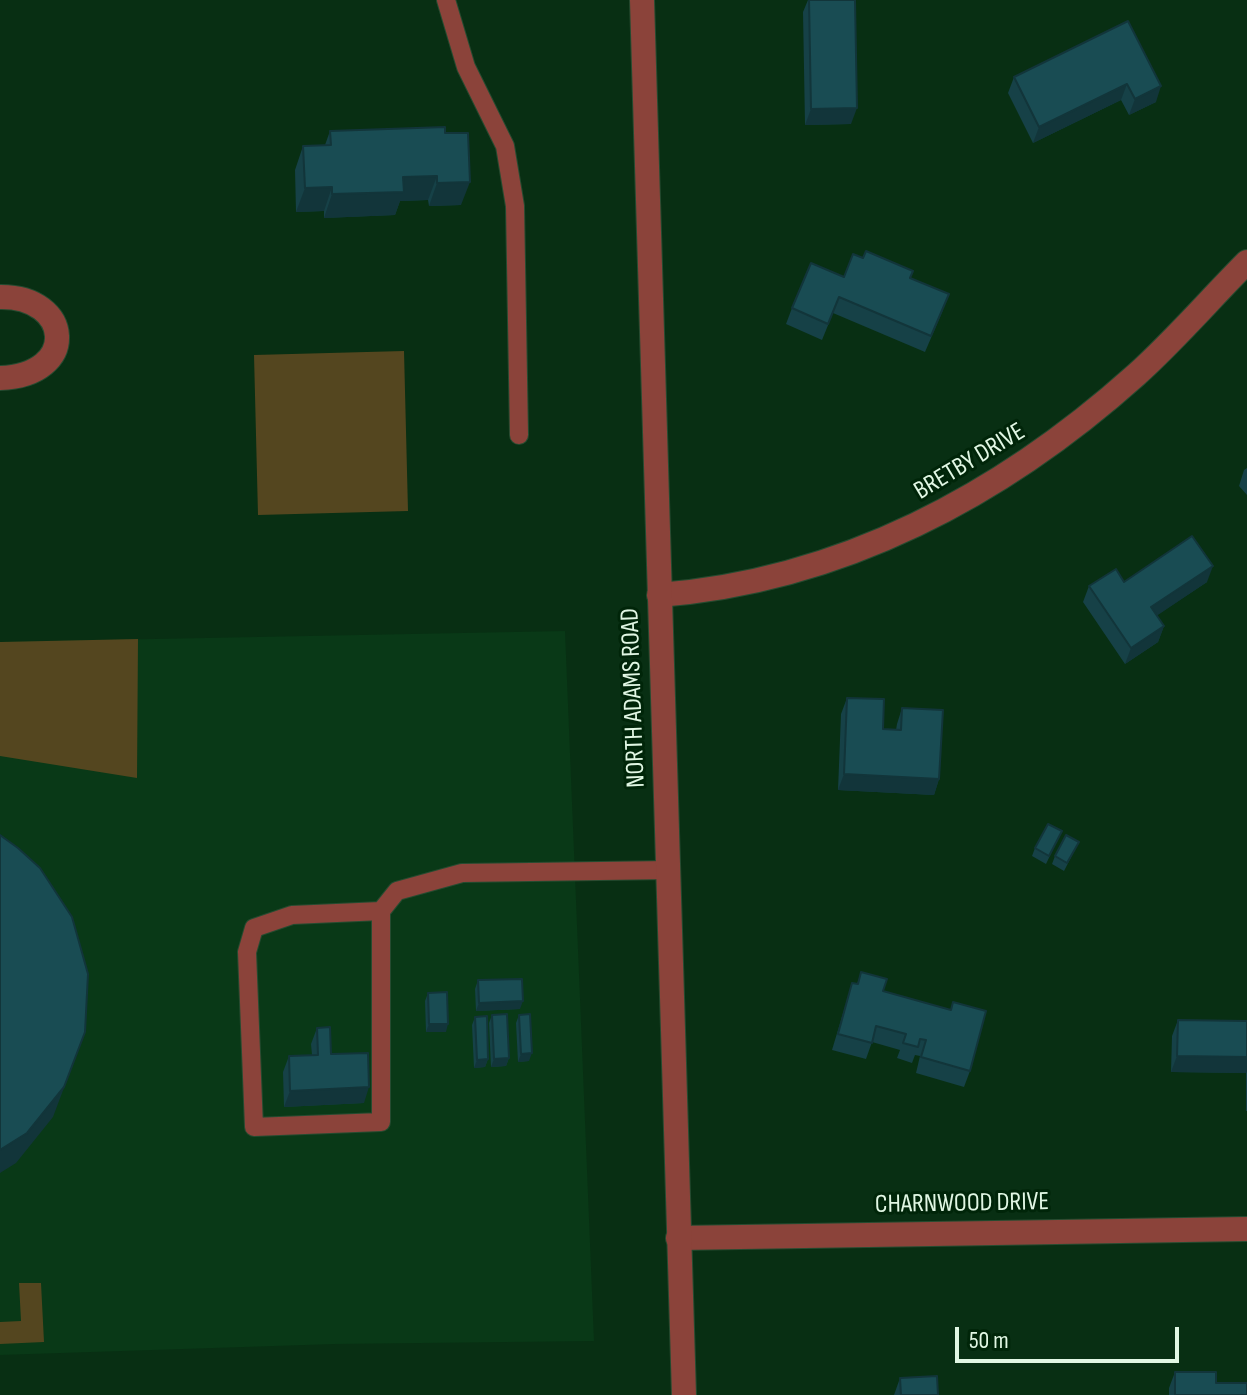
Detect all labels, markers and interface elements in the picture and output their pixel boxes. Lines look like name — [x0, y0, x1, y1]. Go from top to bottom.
street label: BRETBY DRIVE — [909, 417, 1031, 507]
street label: NORTH ADAMS ROAD — [615, 608, 653, 788]
street label: CHARNWOOD DRIVE — [875, 1187, 1049, 1221]
scale bar — [959, 1311, 1183, 1361]
text: 50 m — [969, 1326, 1009, 1355]

